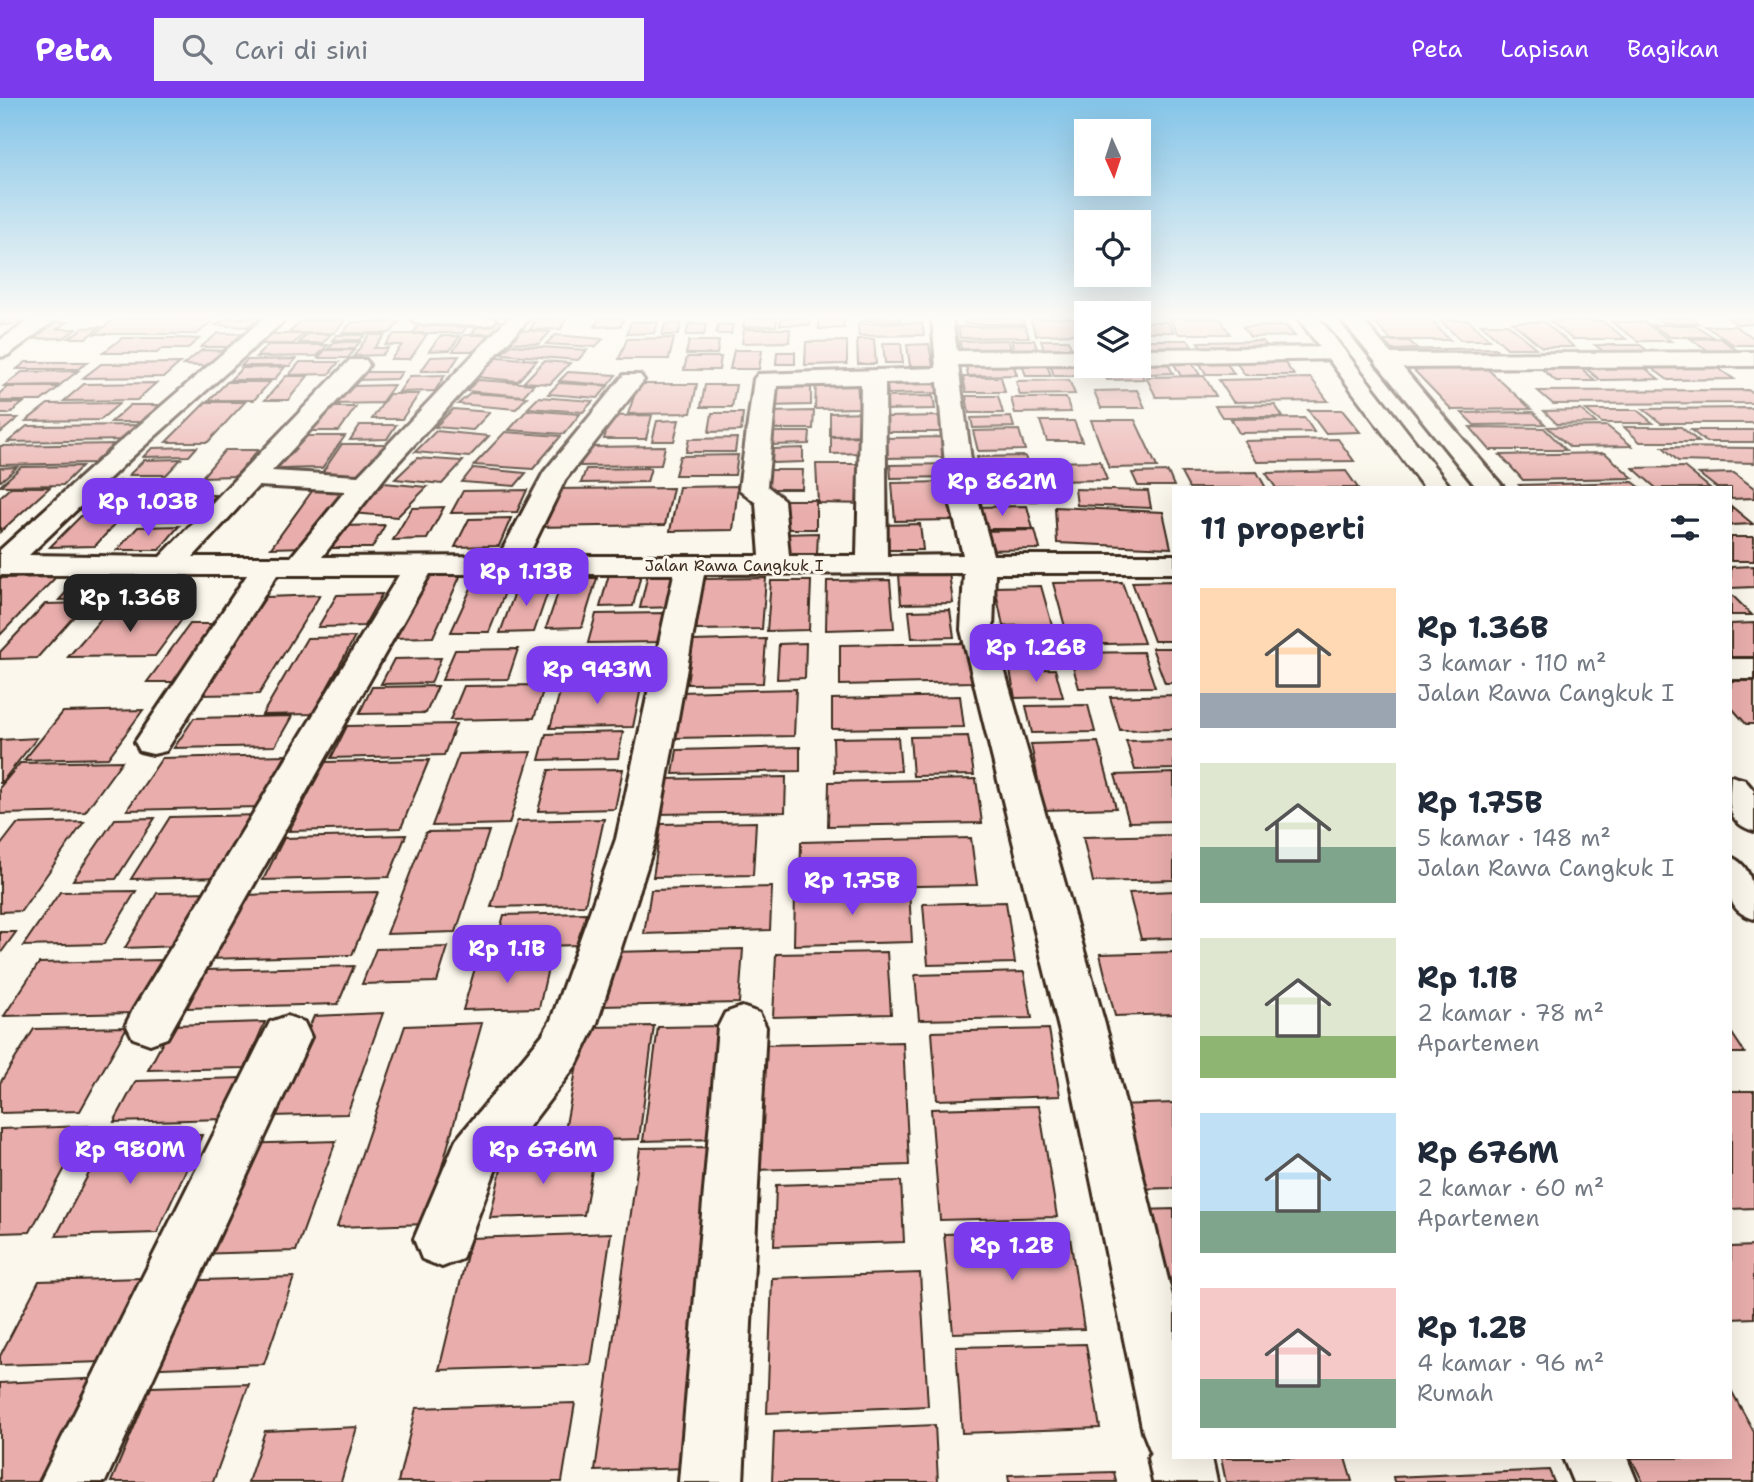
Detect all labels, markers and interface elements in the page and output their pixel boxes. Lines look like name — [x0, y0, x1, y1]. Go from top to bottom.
search box — [154, 18, 644, 81]
text: Peta — [35, 27, 112, 72]
icon: search — [178, 30, 216, 68]
text: Cari di sini — [234, 32, 368, 67]
text: Peta — [1411, 33, 1462, 65]
text: Lapisan — [1500, 33, 1589, 65]
text: Bagikan — [1627, 33, 1719, 65]
north arrow — [1074, 119, 1152, 196]
map controls — [1074, 119, 1151, 378]
button: locate — [1074, 210, 1151, 287]
button: layers — [1074, 301, 1151, 378]
pin: Rp 862M — [937, 458, 1067, 518]
text: Rp 862M — [947, 466, 1057, 496]
pin: Rp 1.03B — [76, 478, 220, 538]
text: Rp 1.03B — [98, 486, 198, 516]
text: 11 properti — [1200, 508, 1365, 549]
icon: filters — [1666, 509, 1704, 547]
pin: Rp 1.13B — [454, 548, 598, 608]
street label: Jalan Rawa Cangkuk I — [645, 555, 824, 576]
text: Rp 1.13B — [480, 556, 572, 586]
pin: Rp 1.36B — [58, 574, 202, 634]
text: Rp 1.36B — [80, 582, 180, 612]
text: Rp 1.36B — [1417, 607, 1549, 648]
icon: home — [1256, 616, 1340, 700]
pin: Rp 1.26B — [964, 624, 1108, 684]
text: Rp 1.26B — [986, 632, 1086, 662]
pin: Rp 943M — [532, 646, 662, 706]
text: 3 kamar · 110 m² — [1417, 648, 1607, 678]
text: Rp 943M — [542, 654, 652, 684]
text: Jalan Rawa Cangkuk I — [1417, 678, 1674, 708]
text: Rp 1.75B — [1417, 782, 1543, 823]
icon: home — [1256, 791, 1340, 875]
text: 5 kamar · 148 m² — [1417, 823, 1611, 853]
text: Jalan Rawa Cangkuk I — [1417, 853, 1674, 883]
pin: Rp 1.75B — [780, 858, 924, 917]
text: Rp 1.75B — [804, 865, 900, 895]
pin: Rp 1.1B — [442, 926, 572, 985]
text: Rp 1.1B — [468, 933, 546, 963]
text: Rp 1.1B — [1417, 957, 1518, 998]
icon: home — [1256, 966, 1340, 1050]
text: 2 kamar · 78 m² — [1417, 998, 1604, 1028]
text: Apartemen — [1417, 1028, 1540, 1058]
pin: Rp 980M — [65, 1126, 195, 1186]
pin: Rp 676M — [478, 1126, 608, 1186]
text: Rp 676M — [1417, 1132, 1559, 1173]
text: Rp 980M — [75, 1134, 185, 1164]
text: Rp 676M — [489, 1134, 597, 1164]
icon: home — [1256, 1141, 1340, 1225]
text: 2 kamar · 60 m² — [1417, 1173, 1604, 1203]
text: Apartemen — [1417, 1203, 1540, 1233]
pin: Rp 1.2B — [947, 1222, 1077, 1282]
text: Rp 1.2B — [970, 1230, 1054, 1260]
text: Rp 1.2B — [1417, 1307, 1527, 1348]
icon: home — [1256, 1316, 1340, 1400]
text: 4 kamar · 96 m² — [1417, 1348, 1604, 1378]
text: Rumah — [1417, 1378, 1494, 1408]

